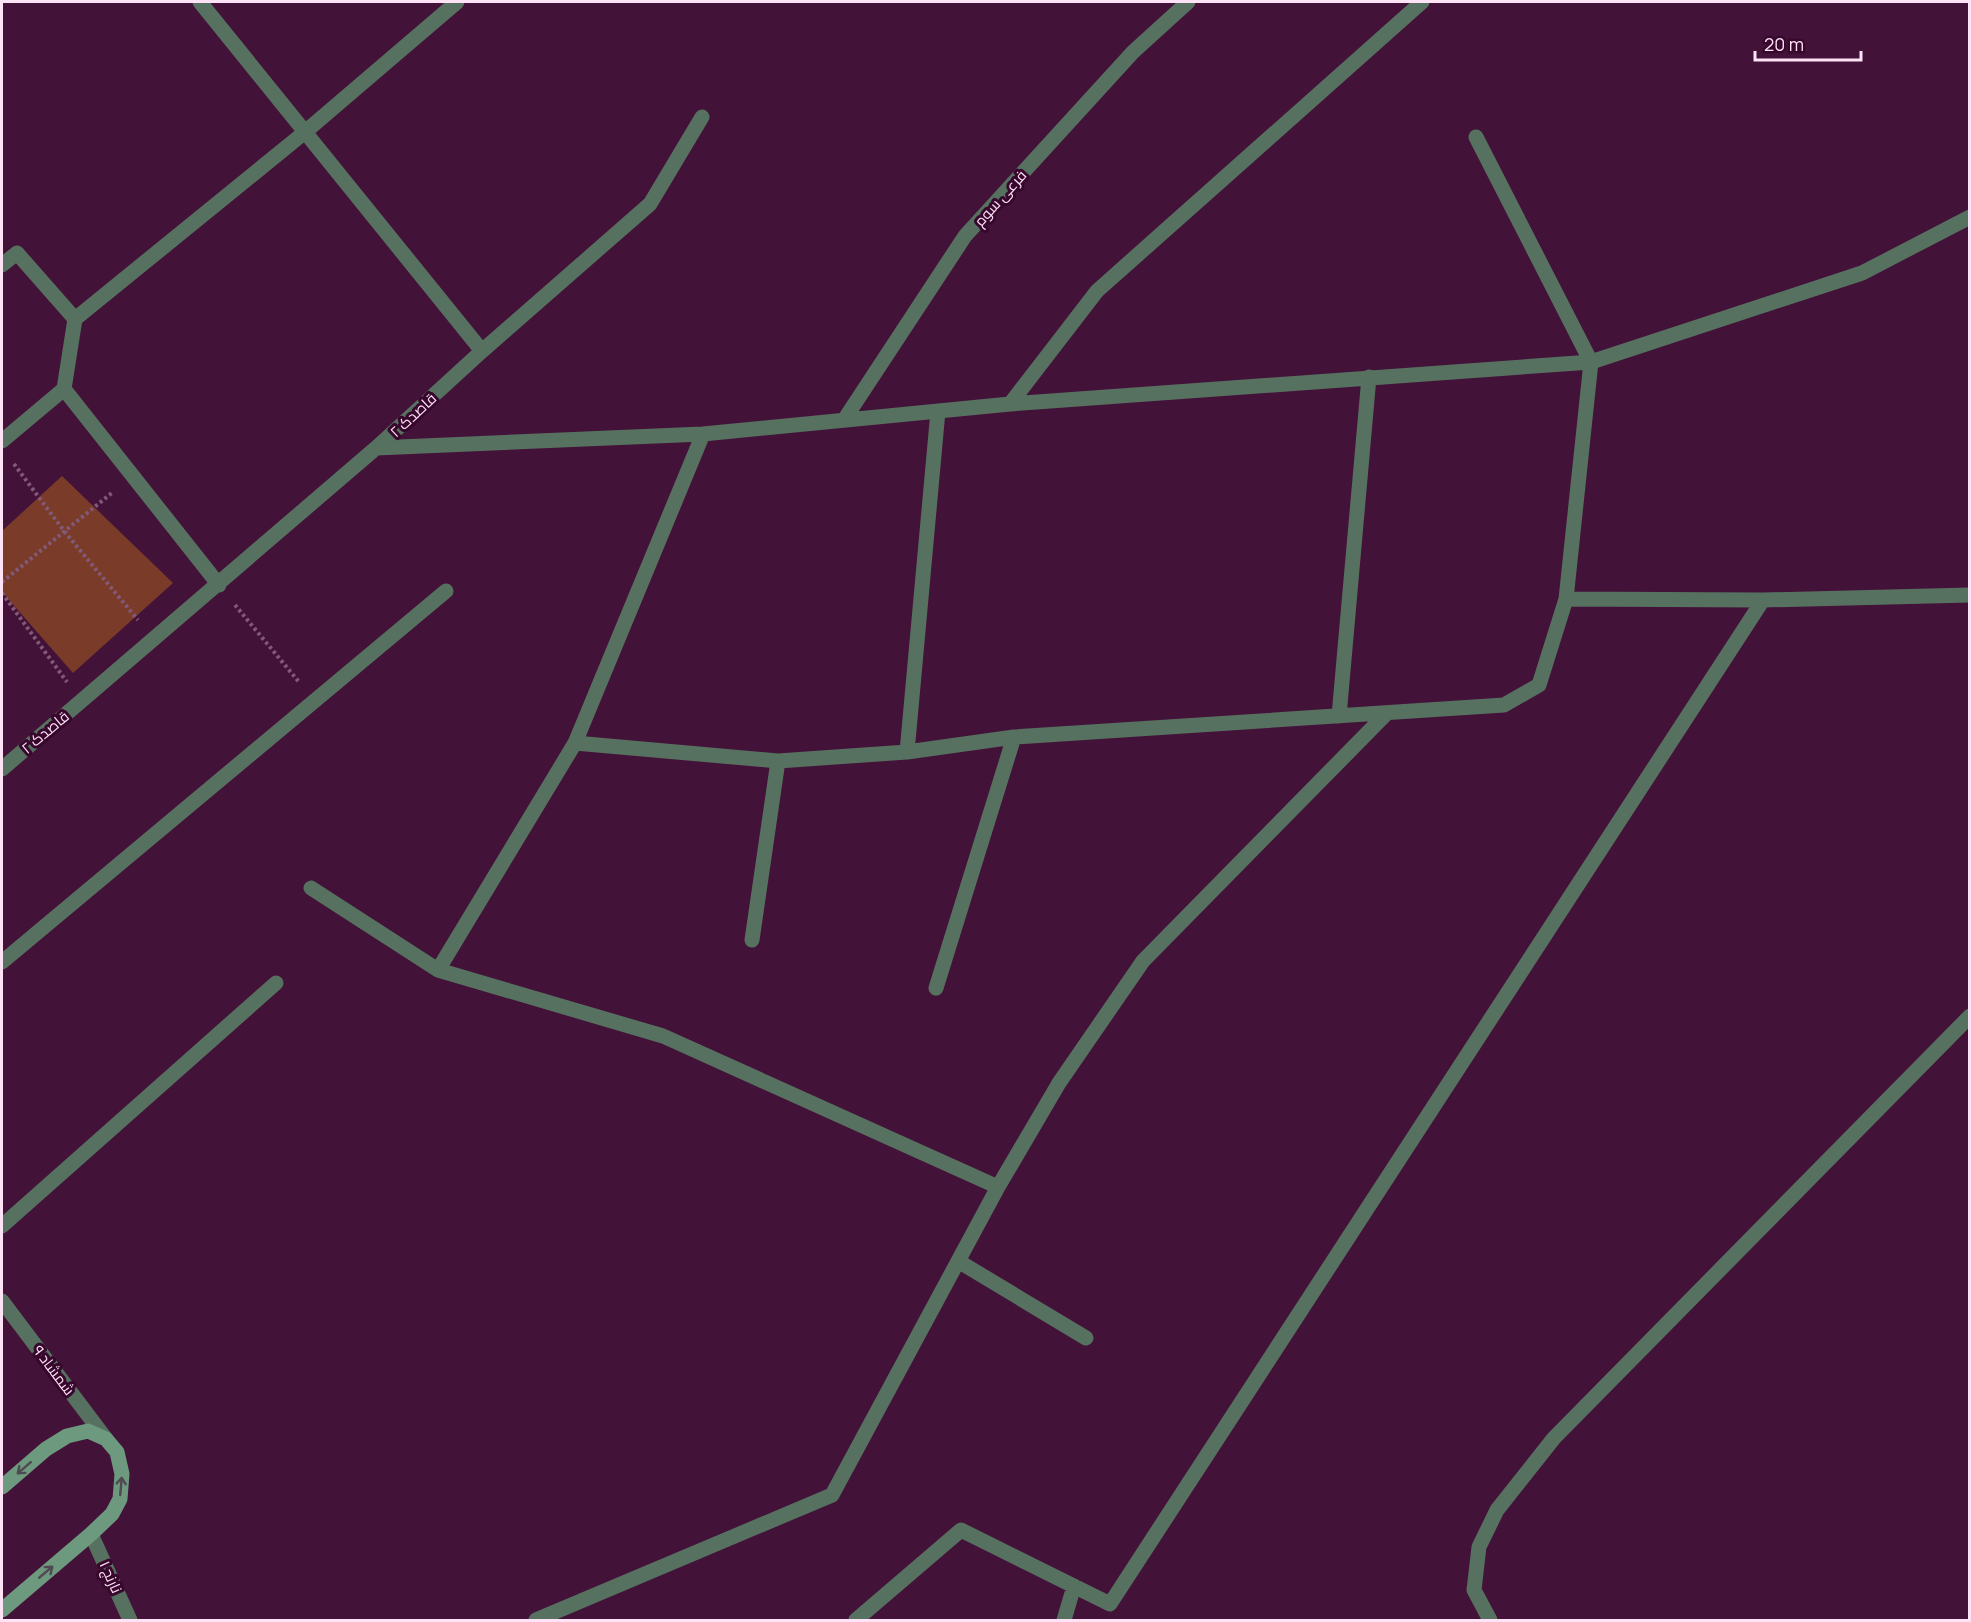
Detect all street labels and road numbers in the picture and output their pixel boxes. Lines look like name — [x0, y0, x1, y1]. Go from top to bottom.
street label: فرعی سوم — [969, 165, 1031, 231]
street label: قاصدک ۲ — [385, 388, 441, 442]
street label: قاصدک ۲ — [17, 706, 73, 758]
street label: شمشاد ۹ — [28, 1341, 80, 1399]
street label: نارنج ۱ — [94, 1557, 127, 1597]

